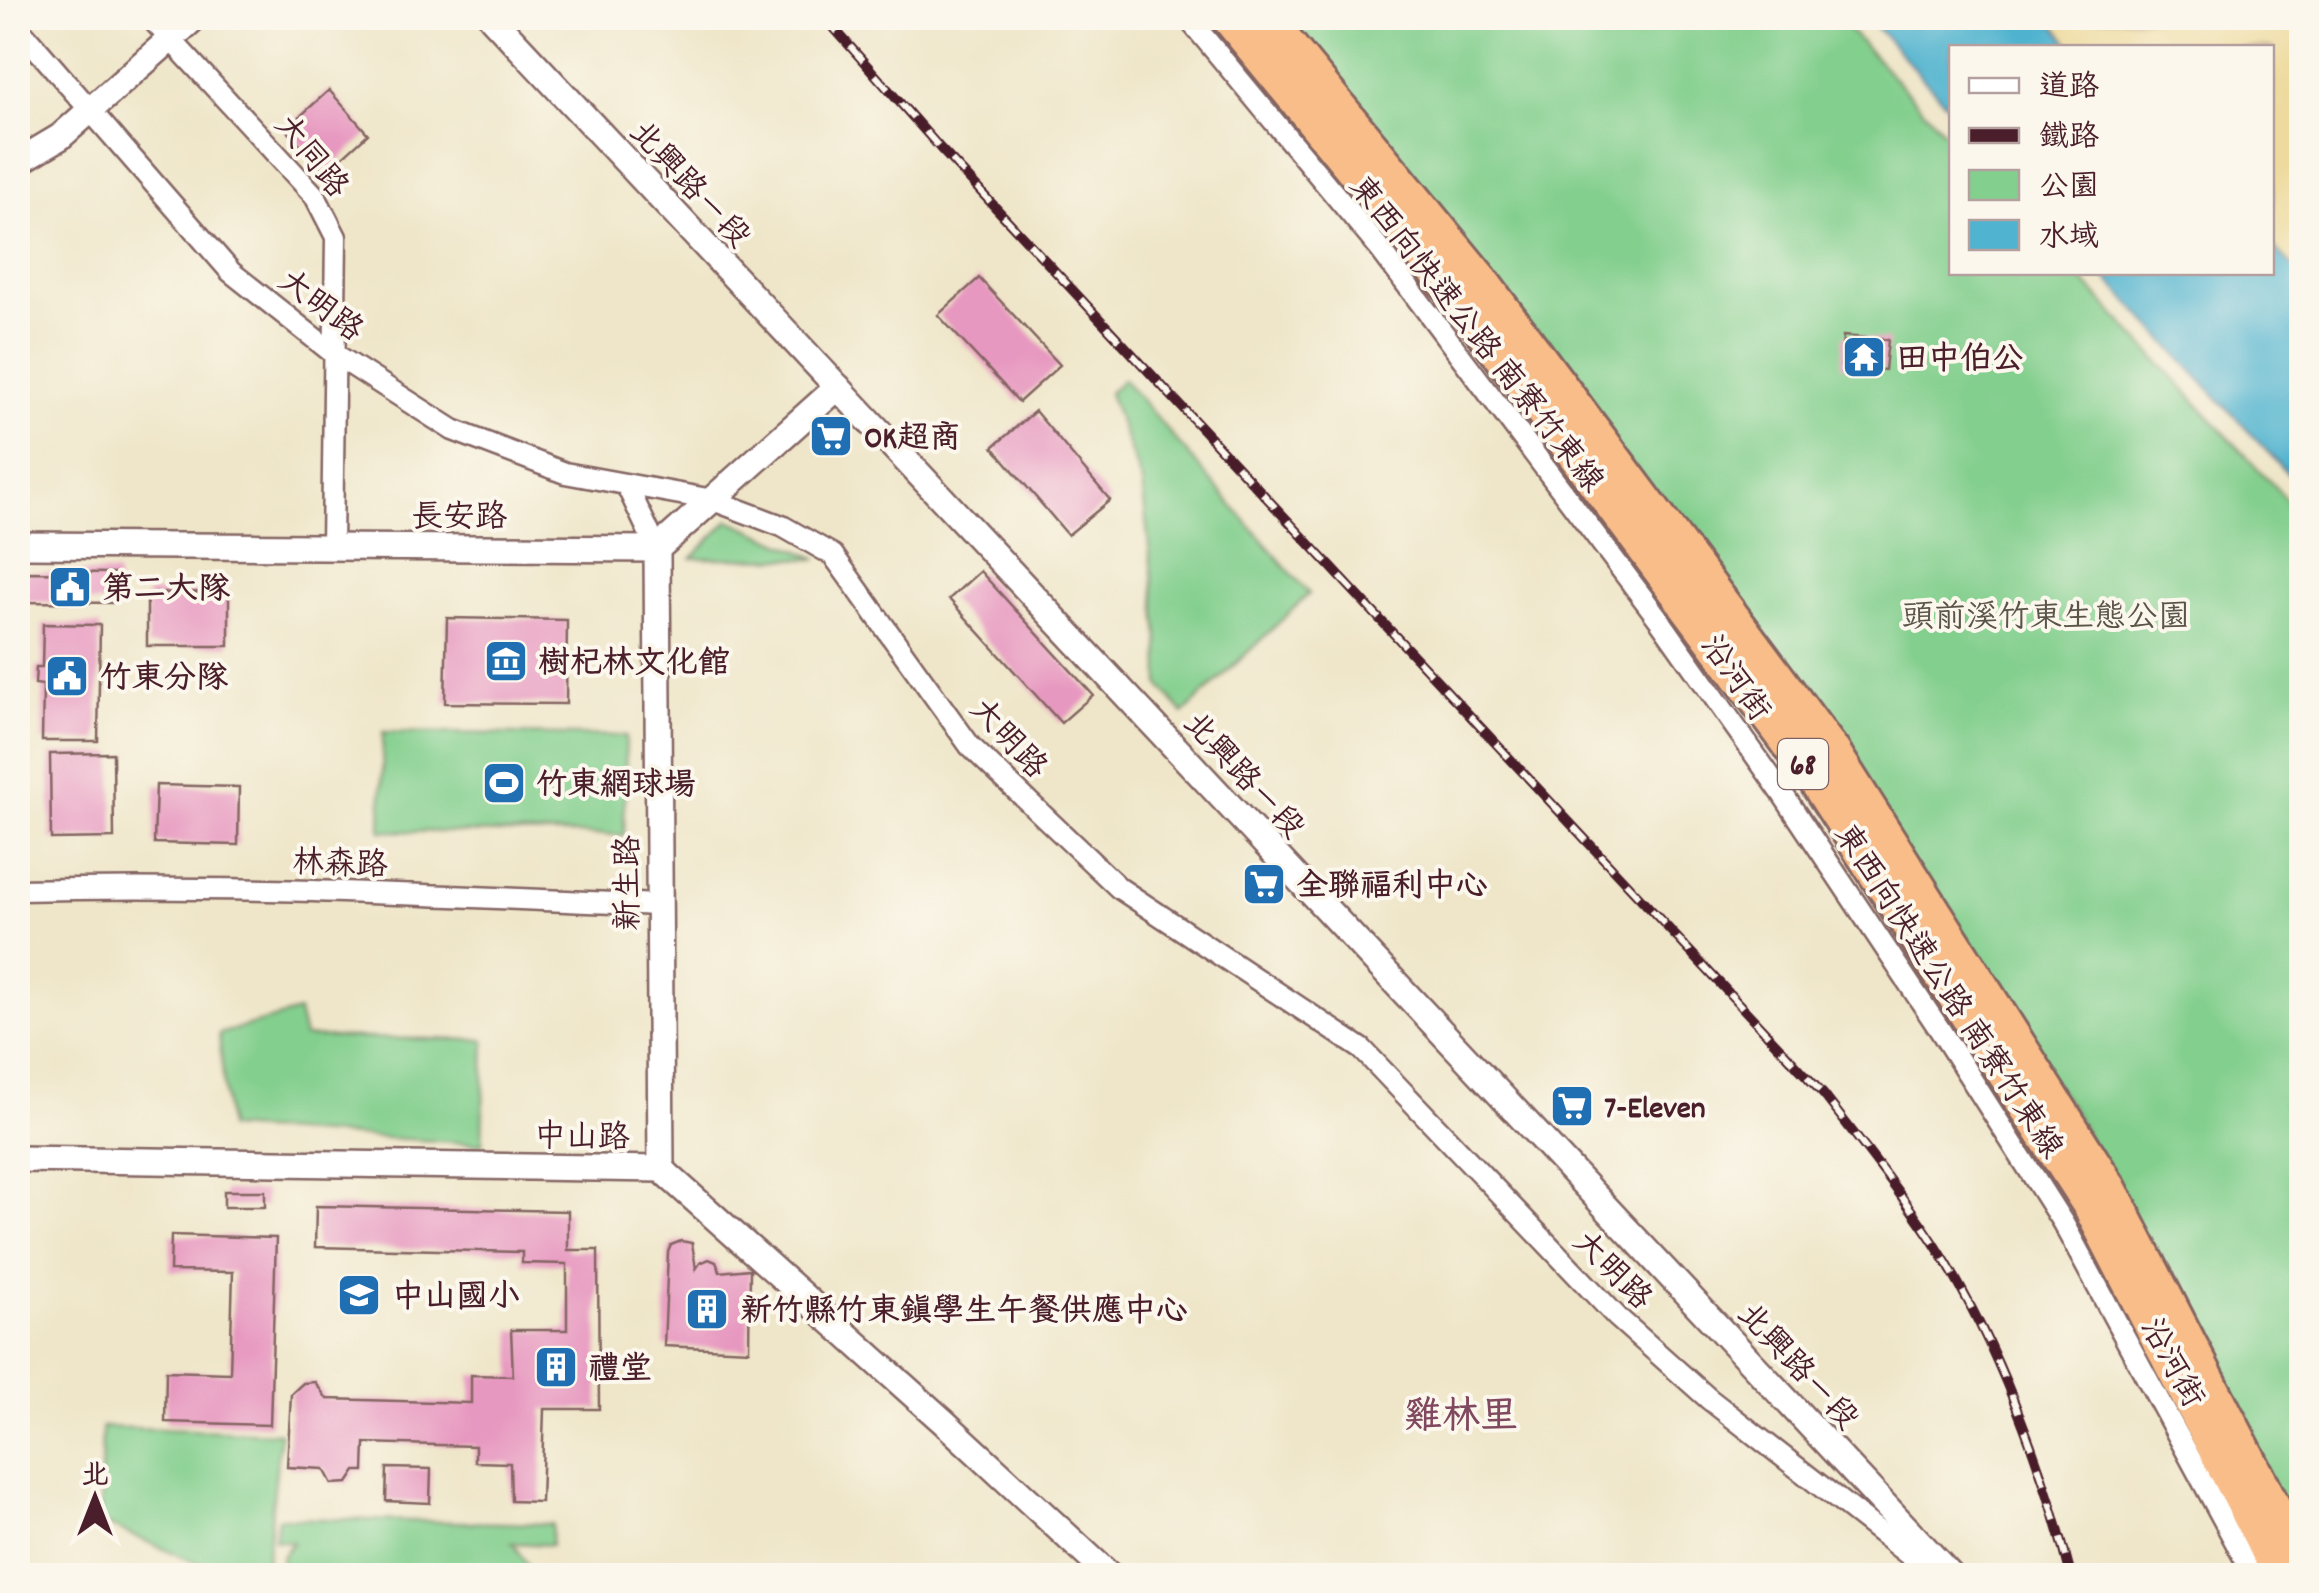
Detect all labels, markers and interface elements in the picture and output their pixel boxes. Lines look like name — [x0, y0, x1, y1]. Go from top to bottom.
legend — [1949, 45, 2274, 275]
text: 道路 — [2039, 68, 2099, 111]
street label: 大同路 — [261, 106, 357, 210]
street label: 北興路ㄧ段 — [616, 112, 759, 261]
text: 鐵路 — [2039, 118, 2099, 161]
street label: 東西向快速公路 南寮竹東線 — [1335, 168, 1613, 504]
text: 公園 — [2039, 168, 2099, 211]
text: 水域 — [2039, 218, 2099, 261]
street label: 大明路 — [267, 261, 371, 355]
temple icon: 田中伯公 — [1841, 334, 1887, 380]
place label: 田中伯公 — [1896, 339, 2024, 385]
supermarket icon: OK超商 — [808, 413, 854, 459]
place label: OK超商 — [864, 418, 961, 464]
street label: 長安路 — [411, 497, 507, 543]
public building icon: 第二大隊 — [47, 564, 93, 610]
place label: 第二大隊 — [102, 569, 230, 615]
park label: 頭前溪竹東生態公園 — [1902, 597, 2190, 643]
street label: 沿河街 — [1687, 627, 1779, 732]
museum icon: 樹杞林文化館 — [483, 638, 529, 684]
place label: 樹杞林文化館 — [538, 643, 730, 689]
public building icon: 竹東分隊 — [44, 653, 90, 699]
place label: 竹東分隊 — [100, 658, 228, 704]
street label: 大明路 — [957, 690, 1056, 791]
street label: 北興路ㄧ段 — [1170, 703, 1313, 852]
road number: 68 — [1778, 739, 1828, 789]
sports icon: 竹東網球場 — [481, 760, 527, 806]
place label: 竹東網球場 — [536, 765, 696, 811]
street label: 東西向快速公路 南寮竹東線 — [1820, 816, 2072, 1169]
street label: 新生路 — [608, 835, 654, 931]
street label: 林森路 — [291, 842, 389, 892]
supermarket icon: 全聯福利中心 — [1241, 861, 1287, 907]
place label: 全聯福利中心 — [1296, 866, 1488, 912]
supermarket icon: 7-Eleven — [1549, 1083, 1595, 1129]
place label: 7-Eleven — [1604, 1088, 1706, 1134]
street label: 中山路 — [534, 1116, 630, 1164]
street label: 大明路 — [1560, 1222, 1661, 1323]
school or university icon: 中山國小 — [336, 1272, 382, 1318]
place label: 中山國小 — [392, 1277, 520, 1323]
building icon: 新竹縣竹東鎮學生午餐供應中心 — [684, 1286, 730, 1332]
place label: 新竹縣竹東鎮學生午餐供應中心 — [740, 1291, 1188, 1337]
street label: 北興路ㄧ段 — [1724, 1294, 1867, 1443]
street label: 沿河街 — [2126, 1311, 2213, 1418]
building icon: 禮堂 — [533, 1344, 579, 1390]
place label: 禮堂 — [588, 1349, 652, 1395]
district label: 雞林里 — [1404, 1392, 1518, 1447]
north arrow — [45, 1448, 145, 1548]
text: 北 — [81, 1458, 109, 1498]

